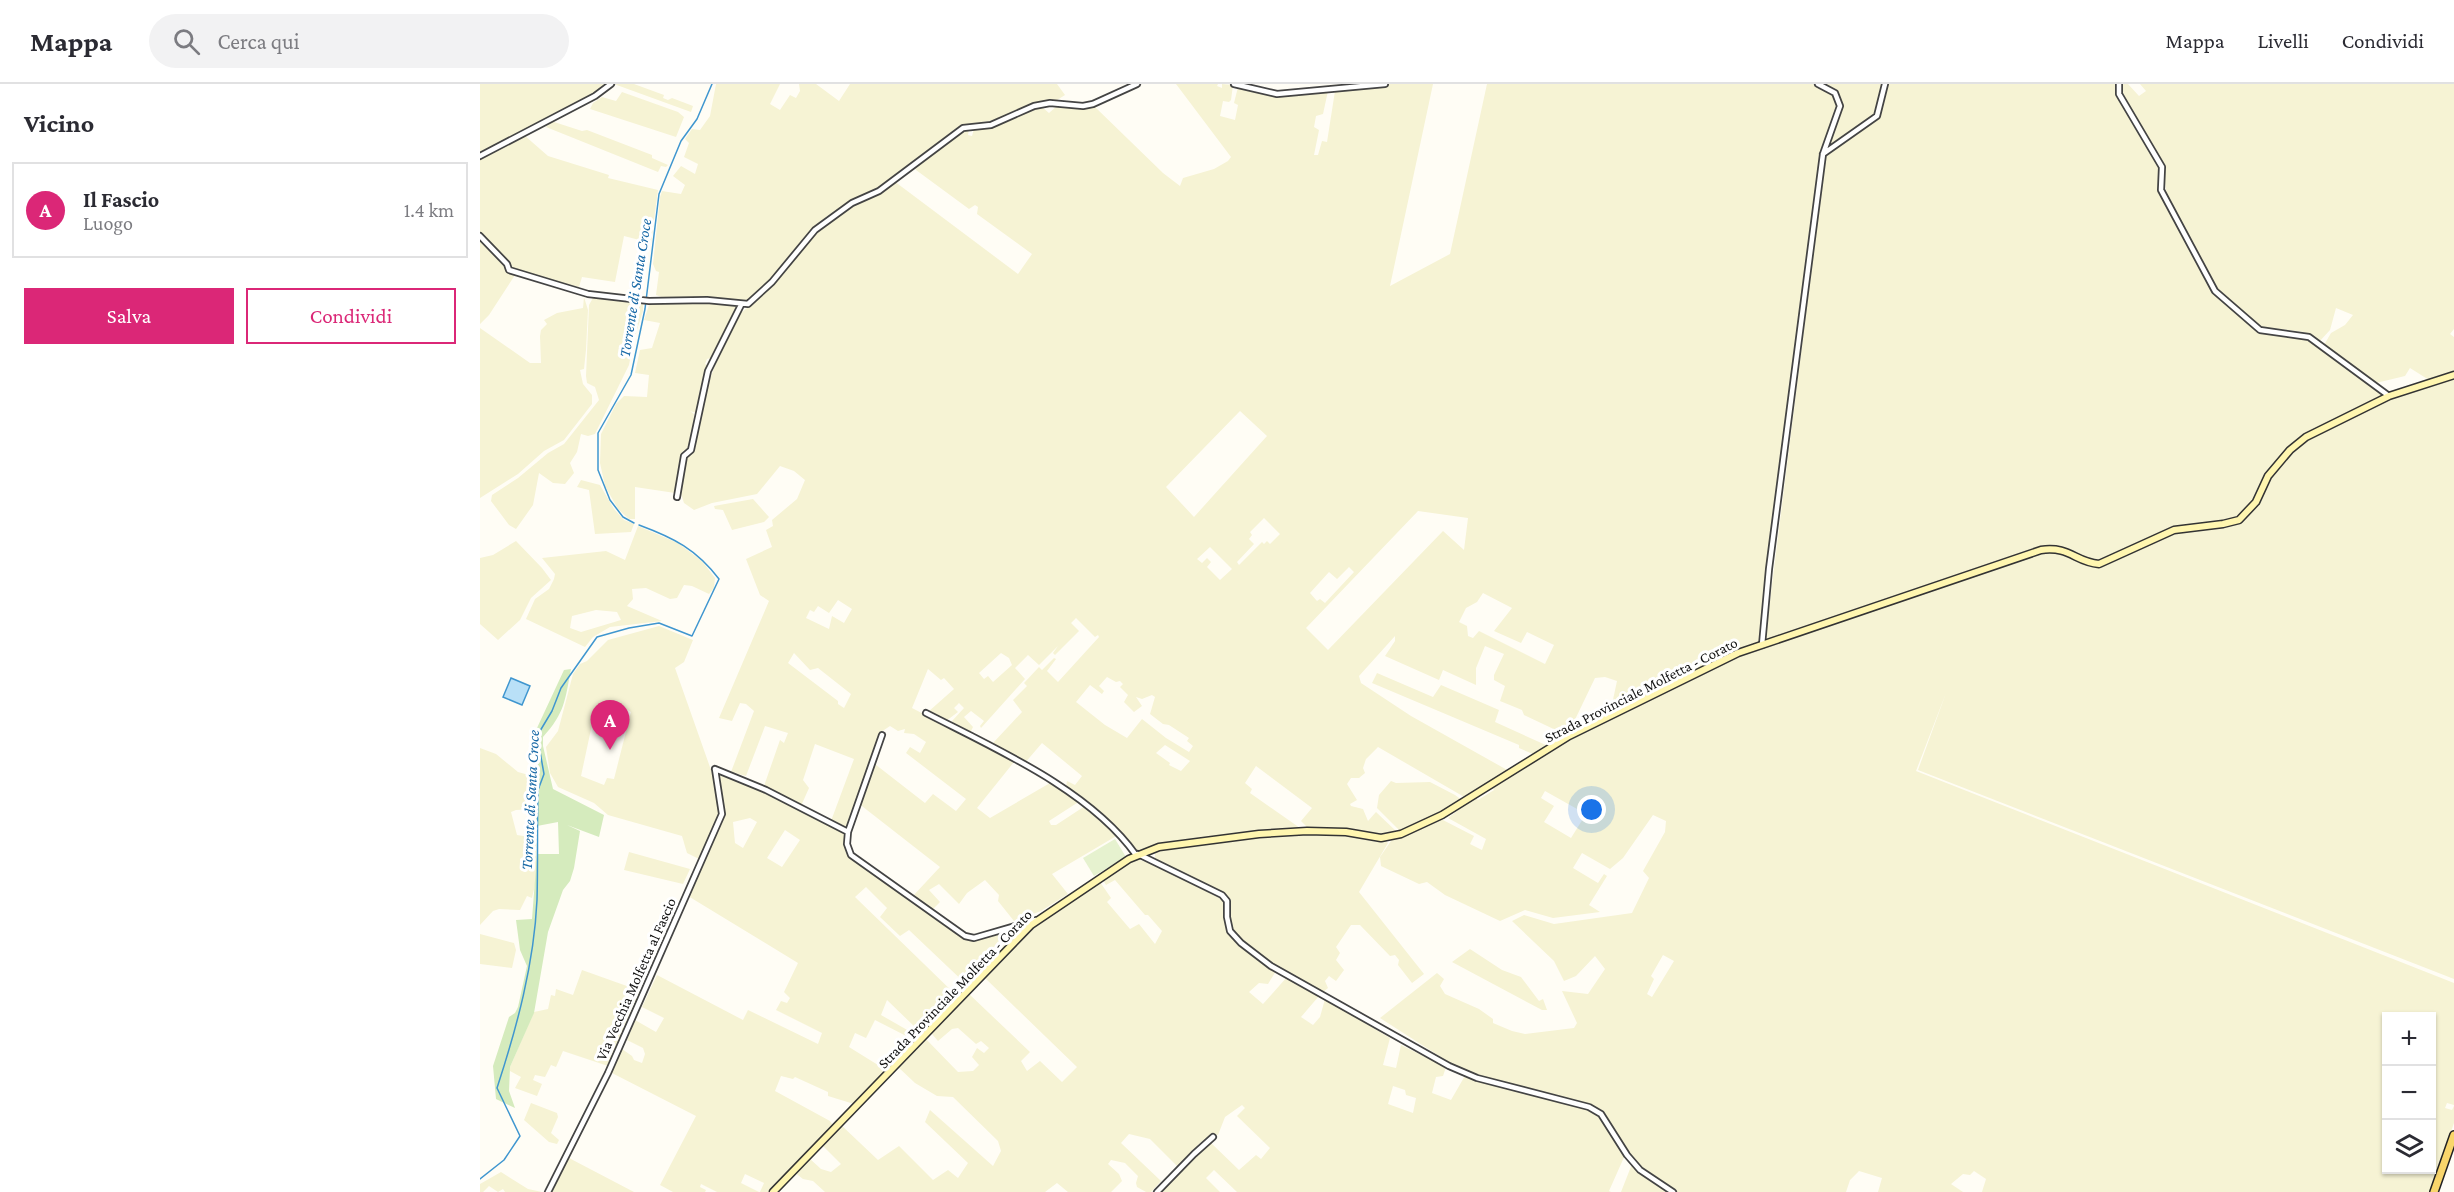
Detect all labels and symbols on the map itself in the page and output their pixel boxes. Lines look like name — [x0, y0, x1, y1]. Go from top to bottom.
water label: Torrente di Santa Croce — [616, 217, 654, 359]
street label: Strada Provinciale Molfetta - Corato — [1542, 634, 1740, 746]
pin: A — [590, 700, 630, 750]
water label: Torrente di Santa Croce — [518, 730, 542, 870]
your location — [1577, 795, 1606, 824]
street label: Via Vecchia Molfetta al Fascio — [593, 895, 679, 1063]
street label: Strada Provinciale Molfetta - Corato — [875, 906, 1035, 1072]

